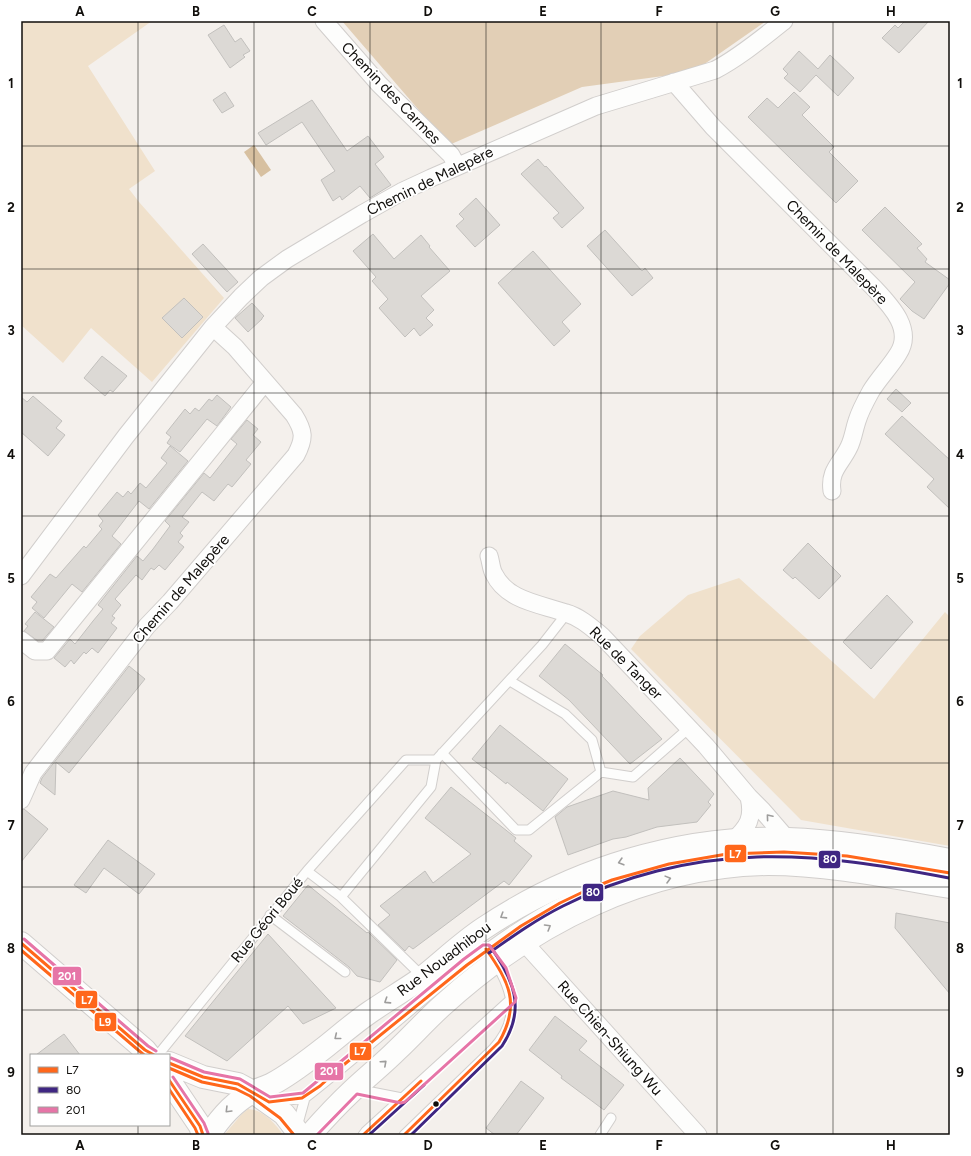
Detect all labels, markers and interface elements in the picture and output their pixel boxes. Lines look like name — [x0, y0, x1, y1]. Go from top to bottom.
text: A — [75, 4, 85, 19]
text: B — [192, 4, 200, 19]
text: C — [307, 4, 317, 19]
text: D — [423, 4, 433, 19]
text: E — [539, 4, 547, 19]
text: F — [655, 4, 663, 19]
text: G — [770, 4, 780, 19]
text: H — [886, 4, 896, 19]
street label: Chemin des Carmes — [338, 38, 444, 148]
text: 1 — [8, 76, 14, 91]
text: 1 — [957, 76, 963, 91]
street label: Chemin de Malepère — [364, 143, 496, 219]
street label: Chemin de Malepère — [782, 196, 892, 308]
text: 2 — [7, 200, 15, 215]
text: 2 — [956, 200, 964, 215]
text: 3 — [7, 323, 15, 338]
text: 3 — [956, 323, 964, 338]
text: 4 — [7, 447, 15, 462]
text: 4 — [956, 447, 964, 462]
street label: Chemin de Malepère — [129, 531, 233, 647]
text: 5 — [7, 571, 15, 586]
text: 5 — [956, 571, 964, 586]
street label: Rue de Tanger — [586, 623, 666, 703]
text: 6 — [7, 694, 15, 709]
text: 6 — [956, 694, 964, 709]
one-way arrow — [766, 814, 773, 822]
text: 7 — [7, 818, 15, 833]
text: 7 — [956, 818, 964, 833]
line badge: L7 — [724, 844, 747, 863]
text: L7 — [729, 848, 741, 861]
line badge: 80 — [818, 850, 841, 869]
text: 80 — [823, 853, 837, 866]
one-way arrow — [618, 857, 625, 866]
street label: Rue Géori Boué — [227, 874, 307, 966]
one-way arrow — [665, 875, 672, 884]
line badge: 80 — [582, 883, 604, 902]
text: 80 — [586, 886, 600, 899]
one-way arrow — [500, 912, 507, 919]
street label: Rue Nouadhibou — [394, 918, 494, 1000]
one-way arrow — [544, 925, 551, 932]
text: 8 — [7, 941, 15, 956]
text: 8 — [956, 941, 964, 956]
line badge: 201 — [52, 966, 82, 986]
text: 201 — [58, 970, 76, 983]
street label: Rue Chien-Shiung Wu — [554, 977, 666, 1099]
line badge: L7 — [75, 990, 98, 1009]
text: L7 — [81, 994, 93, 1007]
one-way arrow — [384, 996, 391, 1004]
line badge: L9 — [94, 1012, 117, 1032]
text: L9 — [99, 1016, 111, 1029]
one-way arrow — [335, 1032, 342, 1039]
line badge: L7 — [349, 1042, 372, 1061]
text: L7 — [354, 1045, 366, 1058]
legend — [30, 1054, 170, 1126]
one-way arrow — [379, 1060, 386, 1067]
line badge: 201 — [314, 1062, 344, 1081]
text: L7 — [66, 1063, 79, 1077]
text: 9 — [7, 1065, 15, 1080]
text: 201 — [320, 1065, 338, 1078]
text: 9 — [956, 1065, 964, 1080]
text: 80 — [66, 1083, 81, 1097]
unlabelled marker — [431, 1099, 441, 1109]
text: 201 — [66, 1103, 85, 1117]
one-way arrow — [226, 1106, 233, 1113]
text: A — [75, 1138, 85, 1153]
text: B — [192, 1138, 200, 1153]
text: C — [307, 1138, 317, 1153]
text: D — [423, 1138, 433, 1153]
text: E — [539, 1138, 547, 1153]
text: F — [655, 1138, 663, 1153]
text: G — [770, 1138, 780, 1153]
text: H — [886, 1138, 896, 1153]

